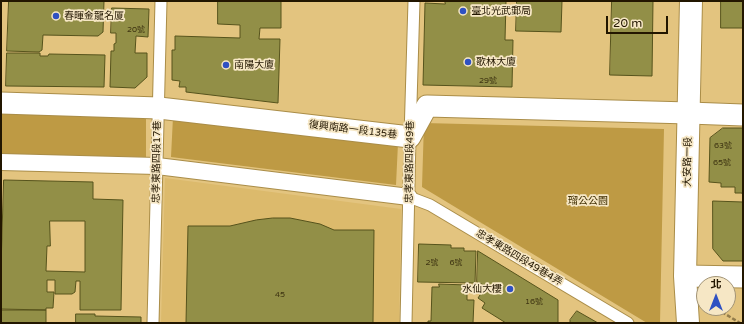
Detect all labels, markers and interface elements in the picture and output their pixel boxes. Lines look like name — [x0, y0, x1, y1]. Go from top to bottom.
place label: 臺北光武郵局 — [471, 5, 531, 17]
marker: 臺北光武郵局 — [458, 6, 468, 16]
scale bar — [608, 8, 670, 34]
place label: 春暉金龍名厦 — [64, 10, 124, 22]
marker: 春暉金龍名厦 — [51, 11, 61, 21]
text: 20 m — [613, 16, 642, 30]
house number: 20號 — [127, 25, 145, 35]
place label: 歌林大廈 — [476, 56, 516, 68]
marker: 歌林大廈 — [463, 57, 473, 67]
place label: 南陽大廈 — [234, 59, 274, 71]
marker: 南陽大廈 — [221, 60, 231, 70]
house number: 29號 — [479, 76, 497, 86]
street label: 復興南路一段135巷 — [308, 119, 398, 141]
street label: 忠孝東路四段17巷 — [150, 121, 164, 203]
street label: 忠孝東路四段49巷 — [403, 121, 417, 203]
street label: 大安路一段 — [682, 137, 694, 187]
house number: 63號 — [714, 141, 732, 151]
house number: 65號 — [713, 158, 731, 168]
park label: 瑠公公園 — [568, 195, 608, 207]
street label: 忠孝東路四段49巷4弄 — [474, 227, 564, 289]
house number: 2號 — [425, 258, 439, 268]
house number: 6號 — [449, 258, 463, 268]
north arrow — [696, 276, 736, 316]
text: 北 — [711, 278, 722, 291]
place label: 水仙大樓 — [462, 283, 502, 295]
marker: 水仙大樓 — [505, 284, 515, 294]
house number: 45 — [275, 290, 285, 300]
house number: 16號 — [525, 297, 543, 307]

